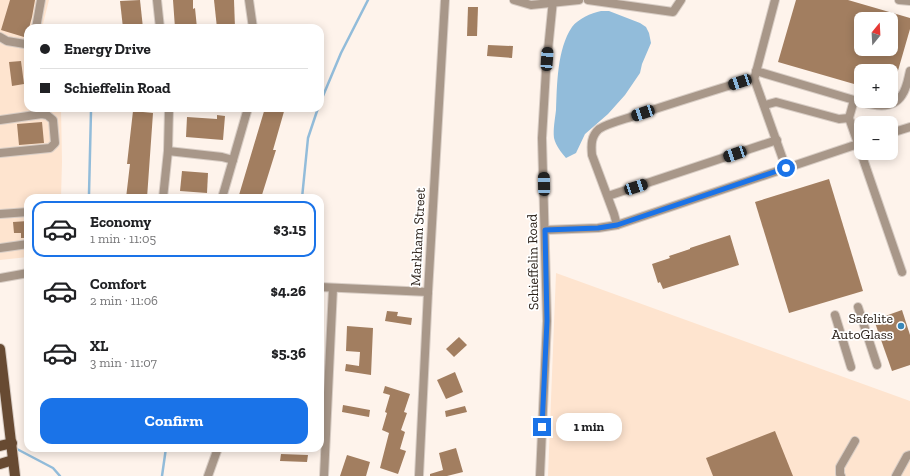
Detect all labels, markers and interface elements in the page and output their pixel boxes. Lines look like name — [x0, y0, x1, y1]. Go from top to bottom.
north arrow — [854, 12, 898, 56]
map controls — [854, 12, 898, 160]
text: Energy Drive — [64, 40, 151, 58]
car — [540, 47, 554, 71]
button: + — [854, 64, 898, 108]
car — [727, 73, 753, 91]
text: Schieffelin Road — [64, 79, 171, 97]
car — [630, 103, 656, 123]
button: − — [854, 116, 898, 160]
car — [722, 144, 748, 164]
route start — [777, 159, 795, 177]
car — [538, 172, 550, 196]
car — [623, 178, 649, 196]
street label: Markham Street — [407, 186, 429, 287]
icon: car — [42, 211, 78, 247]
text: Economy — [90, 213, 151, 231]
street label: Schieffelin Road — [524, 213, 542, 310]
text: $3.15 — [273, 220, 306, 238]
text: 1 min · 11:05 — [90, 231, 156, 246]
icon: car — [42, 273, 78, 309]
text: Comfort — [90, 275, 146, 293]
text: $4.26 — [271, 282, 306, 300]
text: 2 min · 11:06 — [90, 293, 158, 308]
place label: Safelite AutoGlass — [832, 310, 893, 343]
marker: Safelite AutoGlass — [896, 321, 906, 331]
icon: car — [42, 335, 78, 371]
text: XL — [90, 337, 108, 355]
text: $5.36 — [271, 344, 306, 362]
text: 3 min · 11:07 — [90, 355, 157, 370]
button: Confirm — [40, 398, 308, 444]
callout: 1 min — [556, 413, 622, 441]
route end — [533, 418, 551, 436]
text: 1 min — [574, 419, 604, 434]

